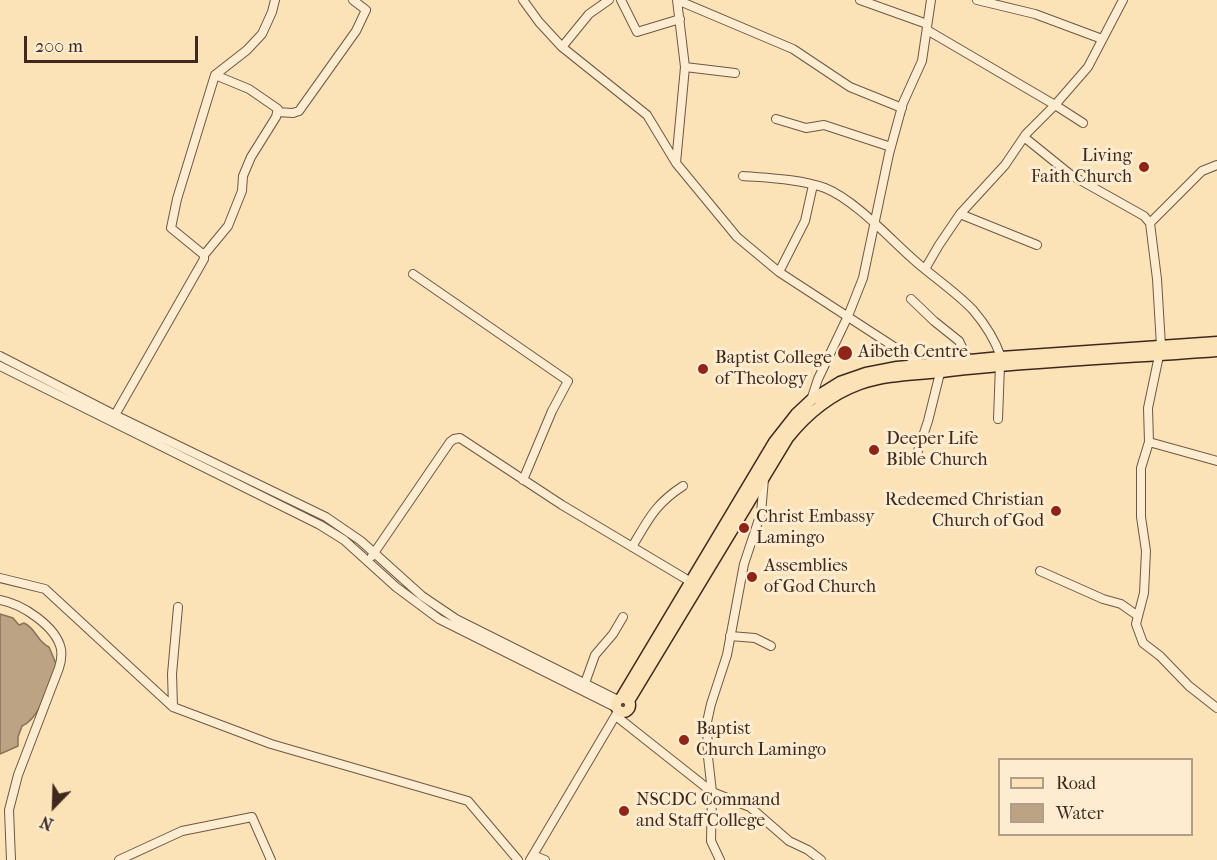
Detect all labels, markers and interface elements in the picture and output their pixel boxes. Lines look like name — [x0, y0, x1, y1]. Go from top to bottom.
scale bar — [27, 24, 201, 62]
text: 200 m — [35, 36, 83, 57]
place label: Living Faith Church — [1031, 146, 1132, 188]
marker: Living Faith Church — [1137, 160, 1151, 174]
place label: Aibeth Centre — [858, 342, 968, 364]
marker: Aibeth Centre — [836, 344, 854, 362]
place label: Baptist College of Theology — [715, 348, 832, 391]
marker: Baptist College of Theology — [696, 362, 710, 376]
place label: Deeper Life Bible Church — [886, 429, 988, 472]
marker: Deeper Life Bible Church — [867, 443, 881, 457]
place label: Redeemed Christian Church of God — [885, 490, 1044, 532]
marker: Redeemed Christian Church of God — [1049, 504, 1063, 518]
place label: Christ Embassy Lamingo — [756, 507, 875, 550]
marker: Christ Embassy Lamingo — [737, 521, 751, 535]
place label: Assemblies of God Church — [764, 556, 876, 598]
marker: Assemblies of God Church — [745, 570, 759, 584]
place label: Baptist Church Lamingo — [696, 719, 826, 762]
marker: Baptist Church Lamingo — [677, 733, 691, 747]
legend — [998, 758, 1193, 836]
text: Road — [1056, 773, 1096, 794]
north arrow — [24, 776, 84, 836]
place label: NSCDC Command and Staff College — [636, 790, 780, 832]
text: Water — [1056, 803, 1104, 824]
marker: NSCDC Command and Staff College — [617, 804, 631, 818]
text: N — [37, 812, 56, 834]

